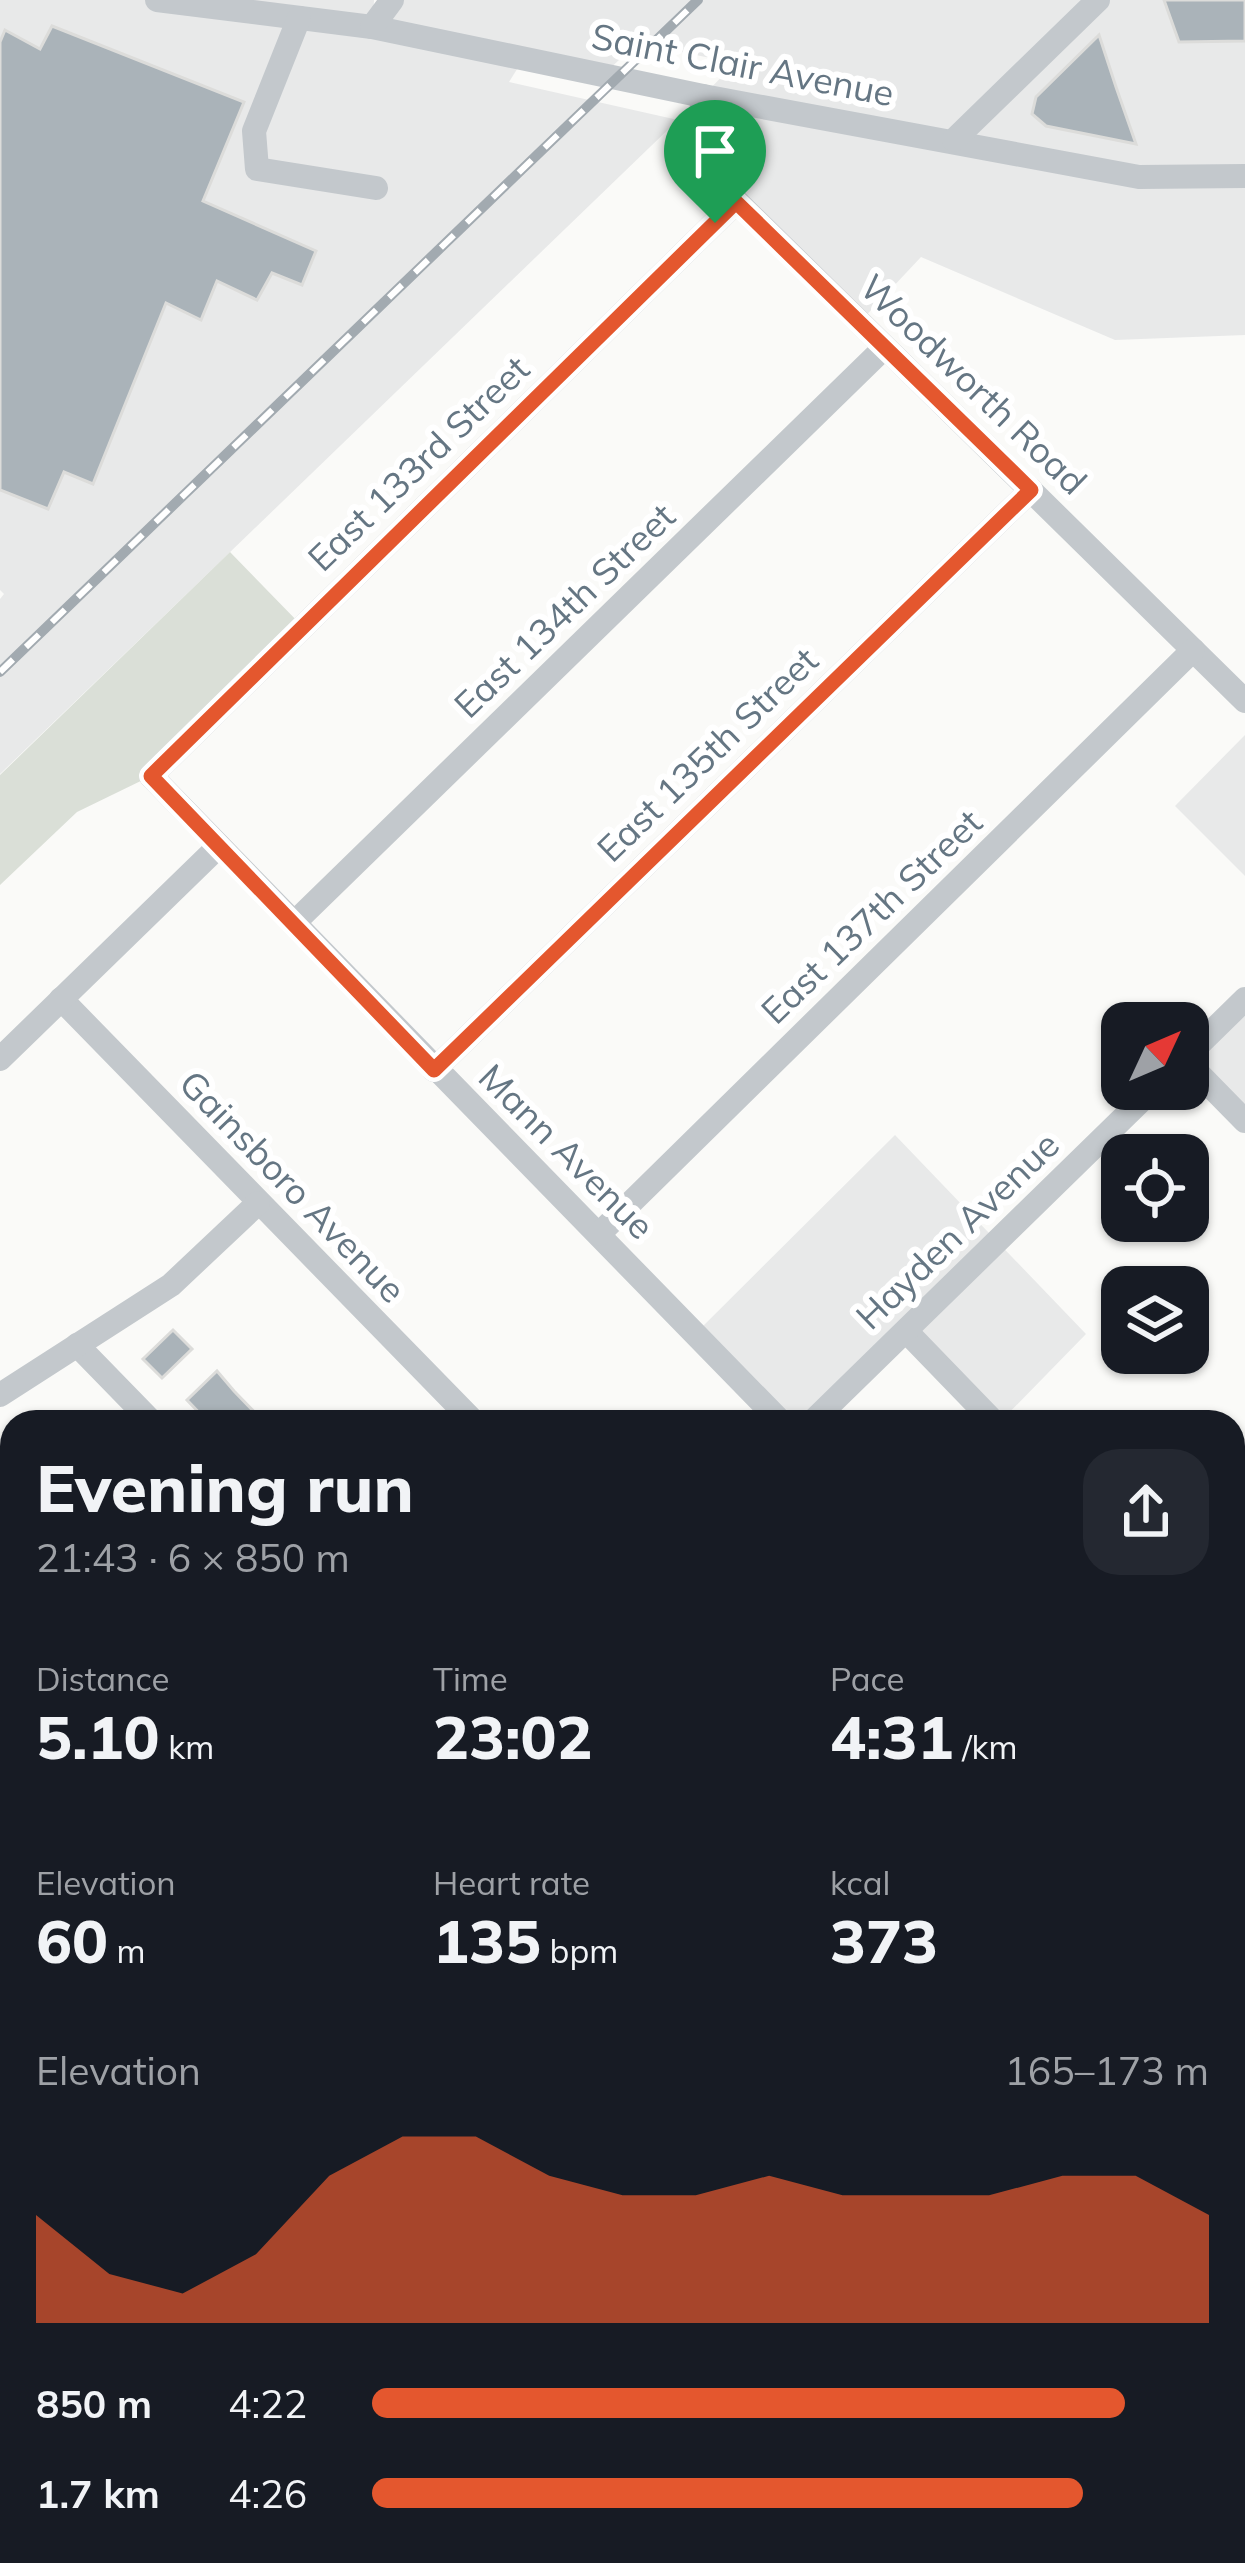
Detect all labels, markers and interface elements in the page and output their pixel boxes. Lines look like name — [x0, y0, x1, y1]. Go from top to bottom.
street label: Saint Clair Avenue — [588, 13, 898, 115]
pin — [664, 100, 766, 223]
icon: arrive — [682, 118, 748, 184]
street label: Woodworth Road — [851, 264, 1097, 504]
street label: East 133rd Street — [298, 346, 538, 580]
street label: East 134th Street — [444, 493, 684, 727]
street label: East 135th Street — [587, 637, 827, 871]
street label: East 137th Street — [751, 799, 991, 1033]
north arrow — [1101, 1002, 1209, 1110]
map controls — [1101, 1002, 1209, 1374]
street label: Mann Avenue — [470, 1054, 664, 1248]
street label: Gainsboro Avenue — [171, 1060, 415, 1312]
street label: Hayden Avenue — [846, 1122, 1068, 1338]
button: locate — [1101, 1134, 1209, 1242]
button: layers — [1101, 1266, 1209, 1374]
text: Evening run — [36, 1446, 414, 1529]
button: share — [1083, 1449, 1209, 1575]
text: 21:43 · 6 × 850 m — [36, 1533, 350, 1582]
text: Distance — [36, 1658, 169, 1699]
text: Time — [433, 1658, 508, 1699]
text: Pace — [830, 1658, 904, 1699]
text: 5.10 — [36, 1699, 160, 1774]
text: 23:02 — [433, 1699, 593, 1774]
text: 4:31 — [830, 1699, 954, 1774]
text: km — [160, 1726, 214, 1767]
text: /km — [954, 1726, 1018, 1767]
text: Elevation — [36, 1862, 176, 1903]
text: Heart rate — [433, 1862, 590, 1903]
text: kcal — [830, 1862, 890, 1903]
text: 60 — [36, 1903, 108, 1978]
text: 135 — [433, 1903, 541, 1978]
text: 373 — [830, 1903, 938, 1978]
text: m — [108, 1930, 146, 1971]
text: bpm — [541, 1930, 618, 1971]
text: Elevation — [36, 2046, 201, 2095]
text: 165–173 m — [1004, 2046, 1209, 2095]
text: 850 m — [36, 2379, 152, 2428]
text: 4:22 — [228, 2379, 307, 2428]
text: 1.7 km — [36, 2469, 160, 2518]
text: 4:26 — [228, 2469, 307, 2518]

